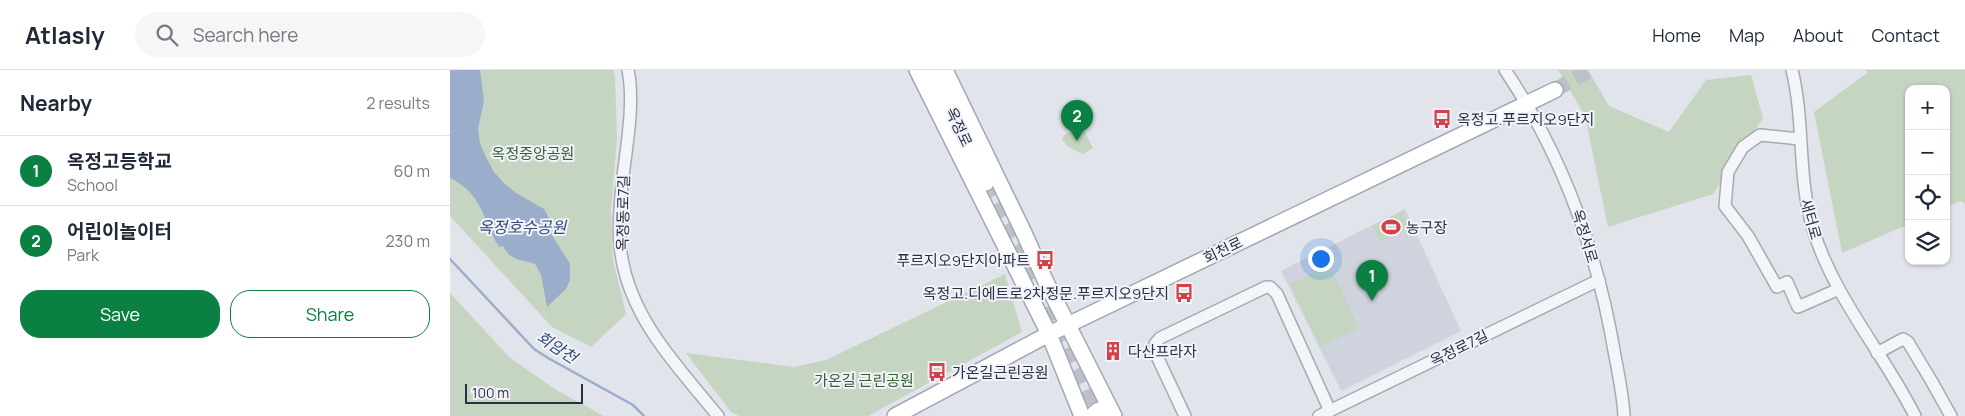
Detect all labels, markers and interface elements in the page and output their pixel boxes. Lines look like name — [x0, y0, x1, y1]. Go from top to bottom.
search box — [135, 12, 485, 57]
text: Atlasly — [25, 18, 105, 51]
icon: search — [153, 21, 181, 49]
text: Search here — [193, 22, 298, 48]
text: Home — [1652, 23, 1701, 47]
text: Map — [1729, 23, 1765, 47]
text: About — [1793, 23, 1843, 47]
text: Contact — [1871, 23, 1940, 47]
map controls — [1905, 85, 1950, 265]
button: + — [1905, 85, 1950, 130]
text: Nearby — [20, 89, 92, 117]
text: 2 results — [366, 92, 430, 114]
pin: 2 — [1061, 100, 1093, 141]
street label: 옥정로 — [941, 104, 977, 150]
bus stop icon: 옥정고.푸르지오9단지 — [1431, 108, 1453, 130]
place label: 옥정고.푸르지오9단지 — [1457, 109, 1594, 130]
button: − — [1905, 130, 1950, 175]
park label: 옥정중앙공원 — [492, 143, 574, 164]
text: 옥정고등학교 — [67, 148, 172, 174]
text: 1 — [32, 160, 40, 182]
text: 60 m — [394, 160, 430, 182]
text: School — [67, 174, 118, 196]
street label: 옥정동로7길 — [612, 175, 634, 251]
button: locate — [1905, 175, 1950, 220]
street label: 새터로 — [1795, 196, 1827, 242]
street label: 옥정서로 — [1567, 207, 1603, 265]
water label: 옥정호수공원 — [478, 216, 567, 238]
sports icon: 농구장 — [1380, 216, 1402, 238]
place label: 농구장 — [1406, 217, 1448, 238]
text: 어린이놀이터 — [67, 218, 172, 244]
button: layers — [1905, 220, 1950, 265]
text: 2 — [31, 230, 41, 252]
text: 230 m — [386, 230, 430, 252]
street label: 회천로 — [1200, 231, 1246, 269]
text: Park — [67, 244, 99, 266]
your location — [1308, 246, 1334, 272]
bus stop icon: 푸르지오9단지아파트 — [1034, 249, 1056, 271]
place label: 푸르지오9단지아파트 — [896, 250, 1030, 271]
pin: 1 — [1356, 260, 1388, 301]
bus stop icon: 옥정고.디에트로2차정문.푸르지오9단지 — [1173, 282, 1195, 304]
place label: 옥정고.디에트로2차정문.푸르지오9단지 — [923, 283, 1169, 304]
button: Save — [20, 290, 220, 338]
button: Share — [230, 290, 430, 338]
street label: 옥정로7길 — [1426, 325, 1492, 371]
water label: 회암천 — [532, 326, 583, 369]
building icon: 다산프라자 — [1102, 340, 1124, 362]
place label: 다산프라자 — [1128, 341, 1197, 362]
bus stop icon: 가온길근린공원 — [926, 361, 948, 383]
place label: 가온길근린공원 — [952, 362, 1049, 383]
park label: 가온길 근린공원 — [814, 370, 914, 391]
scale bar — [465, 381, 582, 404]
text: 100 m — [472, 383, 509, 402]

